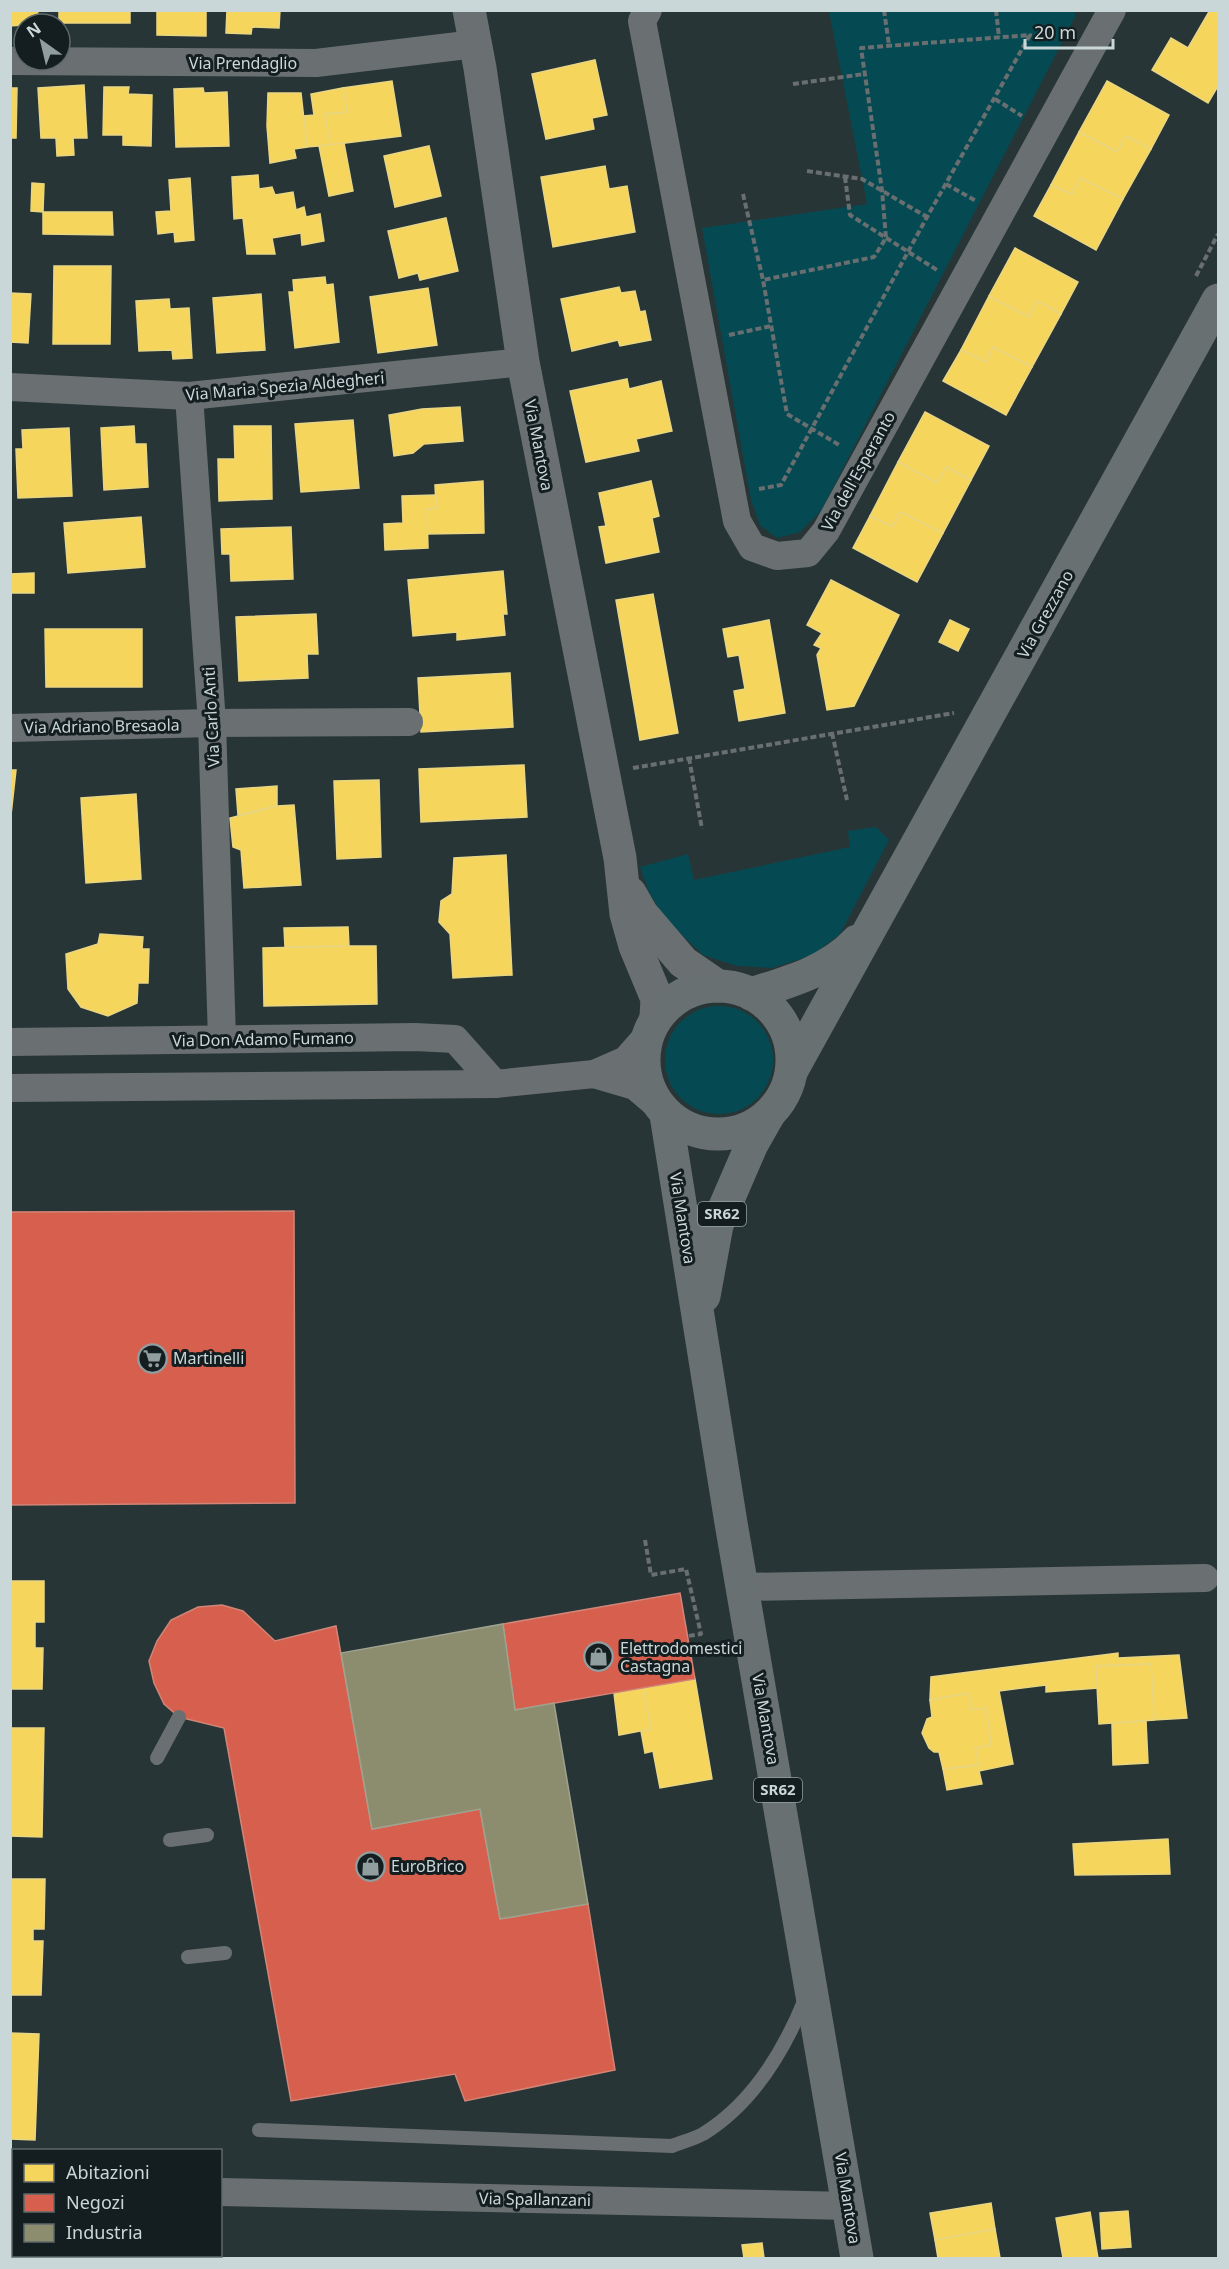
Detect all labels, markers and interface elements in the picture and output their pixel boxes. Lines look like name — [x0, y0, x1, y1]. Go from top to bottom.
north arrow — [12, 12, 72, 72]
scale bar — [1025, 12, 1114, 50]
text: N — [22, 17, 45, 42]
text: 20 m — [1034, 20, 1076, 44]
street label: Via Prendaglio — [189, 52, 297, 74]
street label: Via Maria Spezia Aldegheri — [185, 366, 385, 406]
street label: Via Mantova — [519, 398, 559, 492]
street label: Via dell'Esperanto — [816, 407, 900, 535]
street label: Via Grezzano — [1012, 566, 1078, 662]
street label: Via Carlo Anti — [197, 666, 225, 768]
street label: Via Adriano Bresaola — [24, 714, 180, 738]
street label: Via Don Adamo Fumano — [172, 1026, 354, 1052]
street label: Via Mantova — [665, 1171, 701, 1265]
road number: SR62 — [698, 1202, 746, 1226]
supermarket icon: Martinelli — [136, 1342, 168, 1374]
place label: Martinelli — [173, 1347, 244, 1369]
place label: Elettrodomestici Castagna — [620, 1637, 742, 1677]
shop icon: Elettrodomestici Castagna — [583, 1641, 615, 1673]
street label: Via Mantova — [747, 1672, 785, 1766]
road number: SR62 — [754, 1778, 802, 1802]
shop icon: EuroBrico — [354, 1850, 386, 1882]
place label: EuroBrico — [391, 1855, 464, 1877]
legend — [12, 2149, 222, 2257]
street label: Via Mantova — [830, 2151, 866, 2245]
text: Abitazioni — [66, 2160, 150, 2184]
street label: Via Spallanzani — [479, 2187, 591, 2211]
text: Negozi — [66, 2190, 125, 2214]
text: Industria — [66, 2220, 143, 2244]

